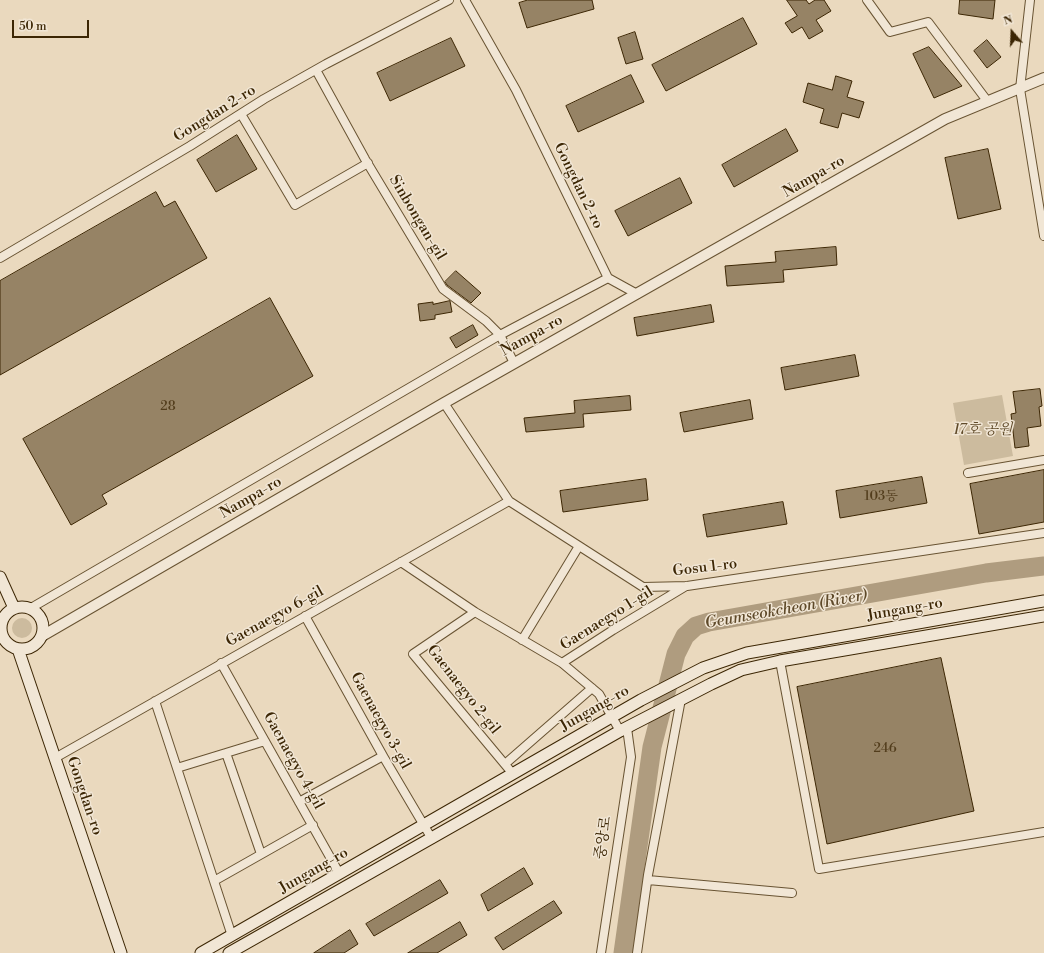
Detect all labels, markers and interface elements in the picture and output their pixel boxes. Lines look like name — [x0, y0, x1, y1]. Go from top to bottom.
scale bar — [14, 12, 91, 38]
north arrow — [992, 12, 1032, 52]
text: N — [1002, 13, 1014, 29]
text: 50 m — [19, 19, 47, 34]
street label: Gongdan 2-ro — [171, 82, 259, 146]
street label: Gongdan 2-ro — [549, 140, 607, 232]
street label: Nampa-ro — [780, 152, 848, 202]
street label: Sinbongan-gil — [385, 172, 449, 264]
street label: Nampa-ro — [498, 312, 566, 360]
house number: 28 — [160, 399, 176, 415]
park label: 17호 공원 — [954, 421, 1012, 439]
street label: Nampa-ro — [217, 473, 285, 523]
house number: 103동 — [864, 489, 898, 505]
street label: Gosu 1-ro — [672, 555, 738, 581]
street label: Gaenaegyo 6-gil — [223, 583, 327, 651]
street label: Gaenaegyo 1-gil — [557, 583, 657, 655]
water label: Geumseokcheon (River) — [703, 586, 869, 634]
street label: Jungang-ro — [866, 594, 944, 626]
street label: Gaenaegyo 2-gil — [423, 642, 503, 738]
street label: Gaenaegyo 3-gil — [346, 669, 414, 773]
street label: Jungang-ro — [557, 682, 633, 736]
street label: Gaenaegyo 4-gil — [259, 709, 327, 813]
house number: 246 — [873, 741, 897, 757]
street label: Gongdan-ro — [62, 754, 106, 838]
street label: 중앙로 — [592, 815, 616, 861]
street label: Jungang-ro — [276, 844, 352, 898]

